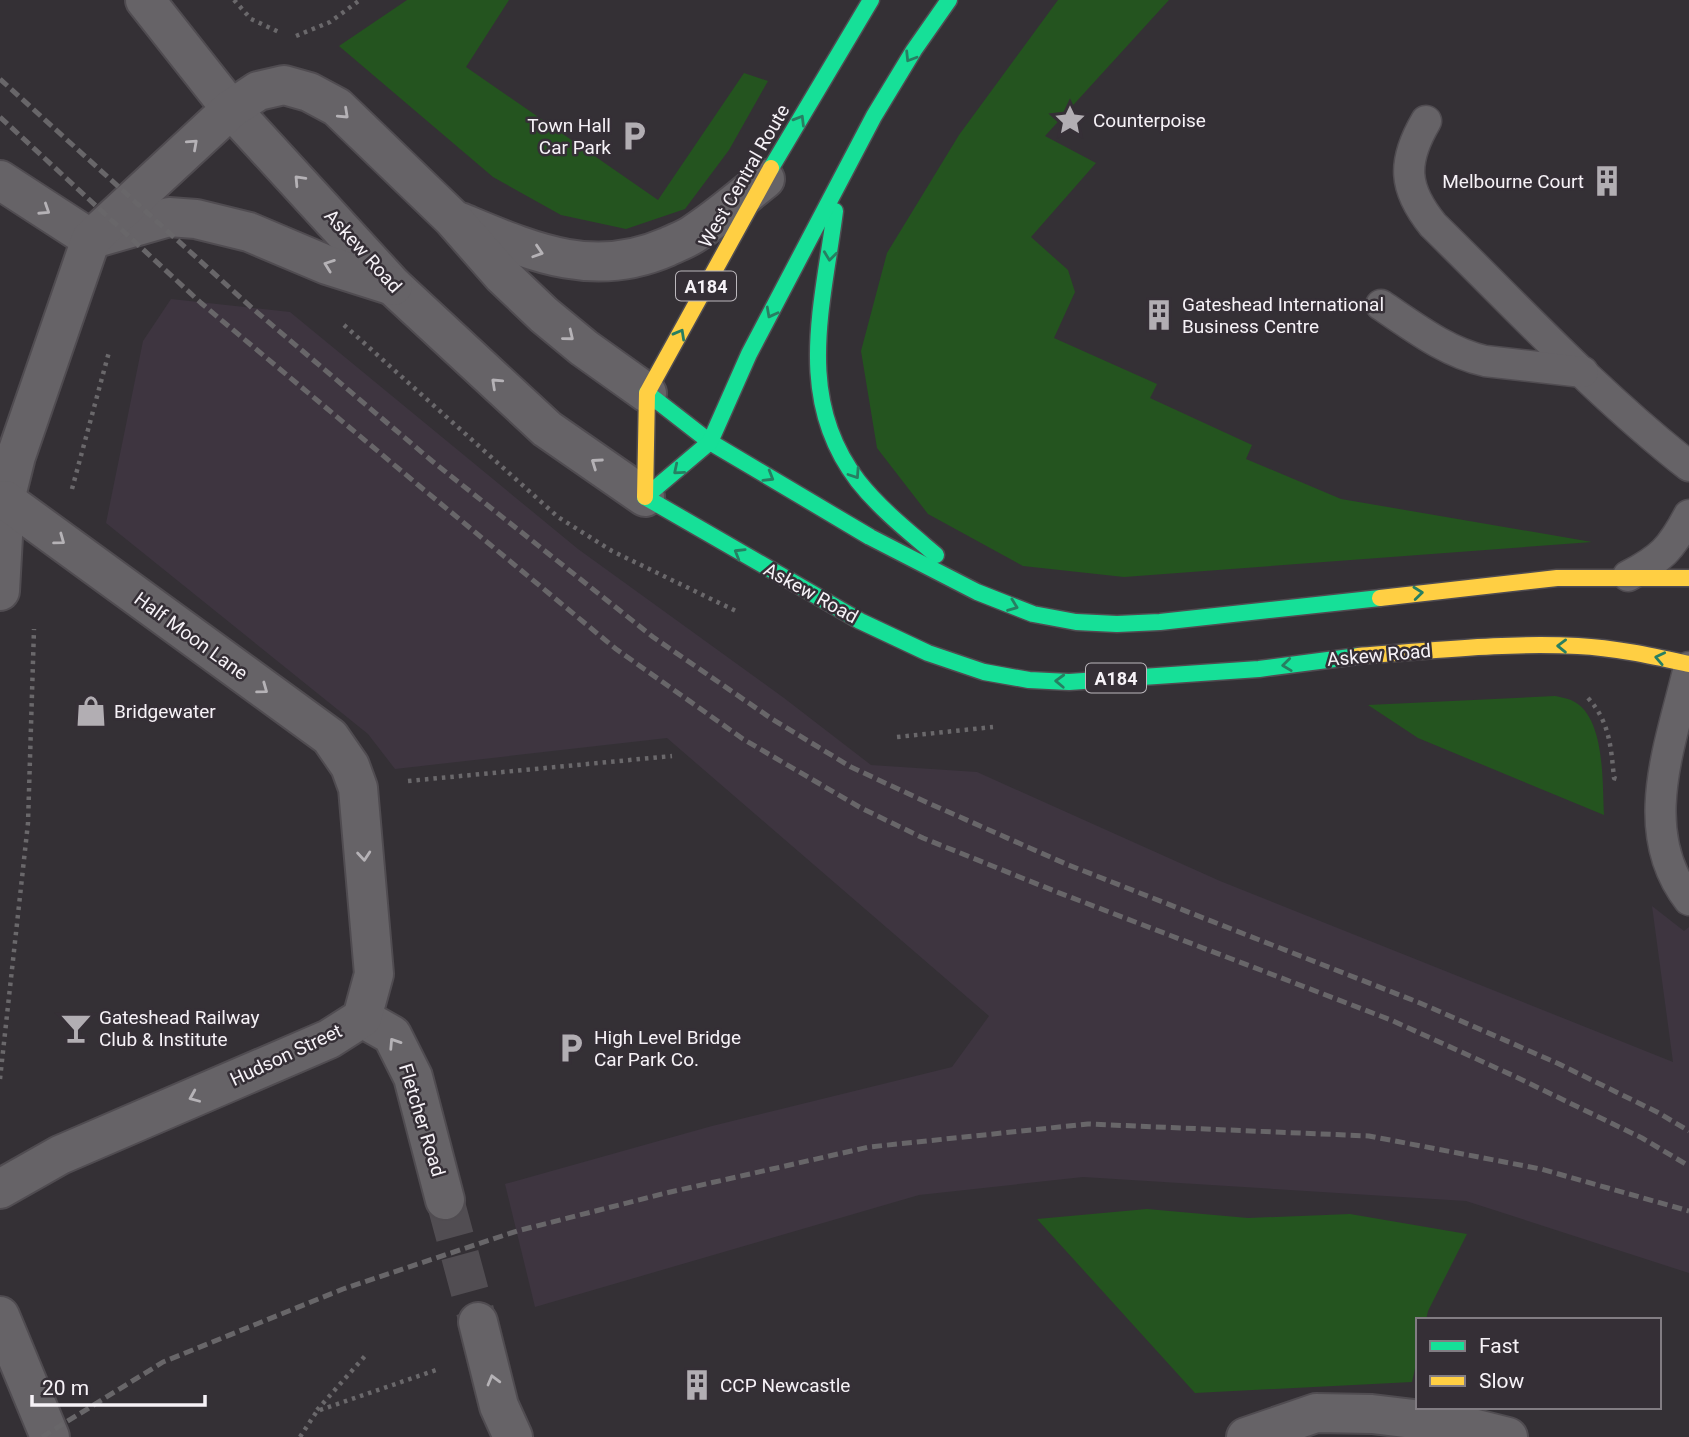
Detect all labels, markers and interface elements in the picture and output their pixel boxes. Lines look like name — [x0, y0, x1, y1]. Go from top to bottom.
one-way arrow — [906, 49, 919, 62]
street label: West Central Route — [694, 100, 794, 252]
place icon: Counterpoise — [1053, 103, 1087, 137]
one-way arrow — [336, 106, 349, 119]
place label: Counterpoise — [1093, 109, 1206, 132]
place label: Town Hall Car Park — [527, 114, 611, 159]
one-way arrow — [791, 115, 804, 128]
parking icon: Town Hall Car Park — [617, 119, 651, 153]
one-way arrow — [185, 139, 198, 152]
building icon: Melbourne Court — [1590, 164, 1624, 198]
place label: Melbourne Court — [1442, 170, 1584, 193]
one-way arrow — [294, 176, 307, 189]
one-way arrow — [37, 202, 50, 214]
street label: Askew Road — [320, 205, 406, 297]
one-way arrow — [531, 244, 543, 259]
one-way arrow — [822, 250, 837, 261]
one-way arrow — [323, 259, 335, 273]
road number: A184 — [676, 272, 736, 300]
place label: Gateshead International Business Centre — [1182, 293, 1384, 338]
building icon: Gateshead International Business Centre — [1142, 298, 1176, 332]
one-way arrow — [766, 306, 780, 318]
one-way arrow — [561, 327, 574, 340]
one-way arrow — [672, 328, 685, 341]
one-way arrow — [491, 379, 504, 391]
one-way arrow — [591, 459, 604, 471]
one-way arrow — [673, 462, 686, 474]
one-way arrow — [847, 466, 859, 479]
one-way arrow — [762, 468, 775, 481]
one-way arrow — [52, 532, 65, 545]
one-way arrow — [733, 548, 746, 561]
street label: Askew Road — [760, 558, 862, 628]
one-way arrow — [1413, 586, 1424, 601]
street label: Half Moon Lane — [130, 587, 252, 685]
one-way arrow — [1006, 598, 1018, 612]
one-way arrow — [1556, 638, 1567, 654]
street label: Askew Road — [1326, 639, 1432, 671]
one-way arrow — [1654, 651, 1666, 666]
one-way arrow — [1281, 658, 1293, 673]
road number: A184 — [1086, 664, 1146, 692]
one-way arrow — [1054, 674, 1065, 689]
one-way arrow — [256, 681, 268, 693]
shop icon: Bridgewater — [74, 694, 108, 728]
place label: Bridgewater — [114, 700, 216, 723]
one-way arrow — [356, 851, 371, 862]
place label: Gateshead Railway Club & Institute — [99, 1006, 259, 1051]
bar icon: Gateshead Railway Club & Institute — [59, 1011, 93, 1045]
street label: Hudson Street — [226, 1019, 346, 1091]
place label: High Level Bridge Car Park Co. — [594, 1026, 741, 1071]
parking icon: High Level Bridge Car Park Co. — [554, 1031, 588, 1065]
one-way arrow — [390, 1038, 403, 1051]
street label: Fletcher Road — [394, 1061, 450, 1179]
one-way arrow — [189, 1089, 201, 1103]
legend — [1416, 1318, 1661, 1409]
text: Fast — [1479, 1334, 1520, 1358]
scale bar — [32, 1364, 205, 1408]
building icon: CCP Newcastle — [680, 1368, 714, 1402]
text: Slow — [1479, 1369, 1525, 1393]
place label: CCP Newcastle — [720, 1374, 850, 1397]
one-way arrow — [487, 1375, 501, 1387]
text: 20 m — [42, 1376, 89, 1400]

